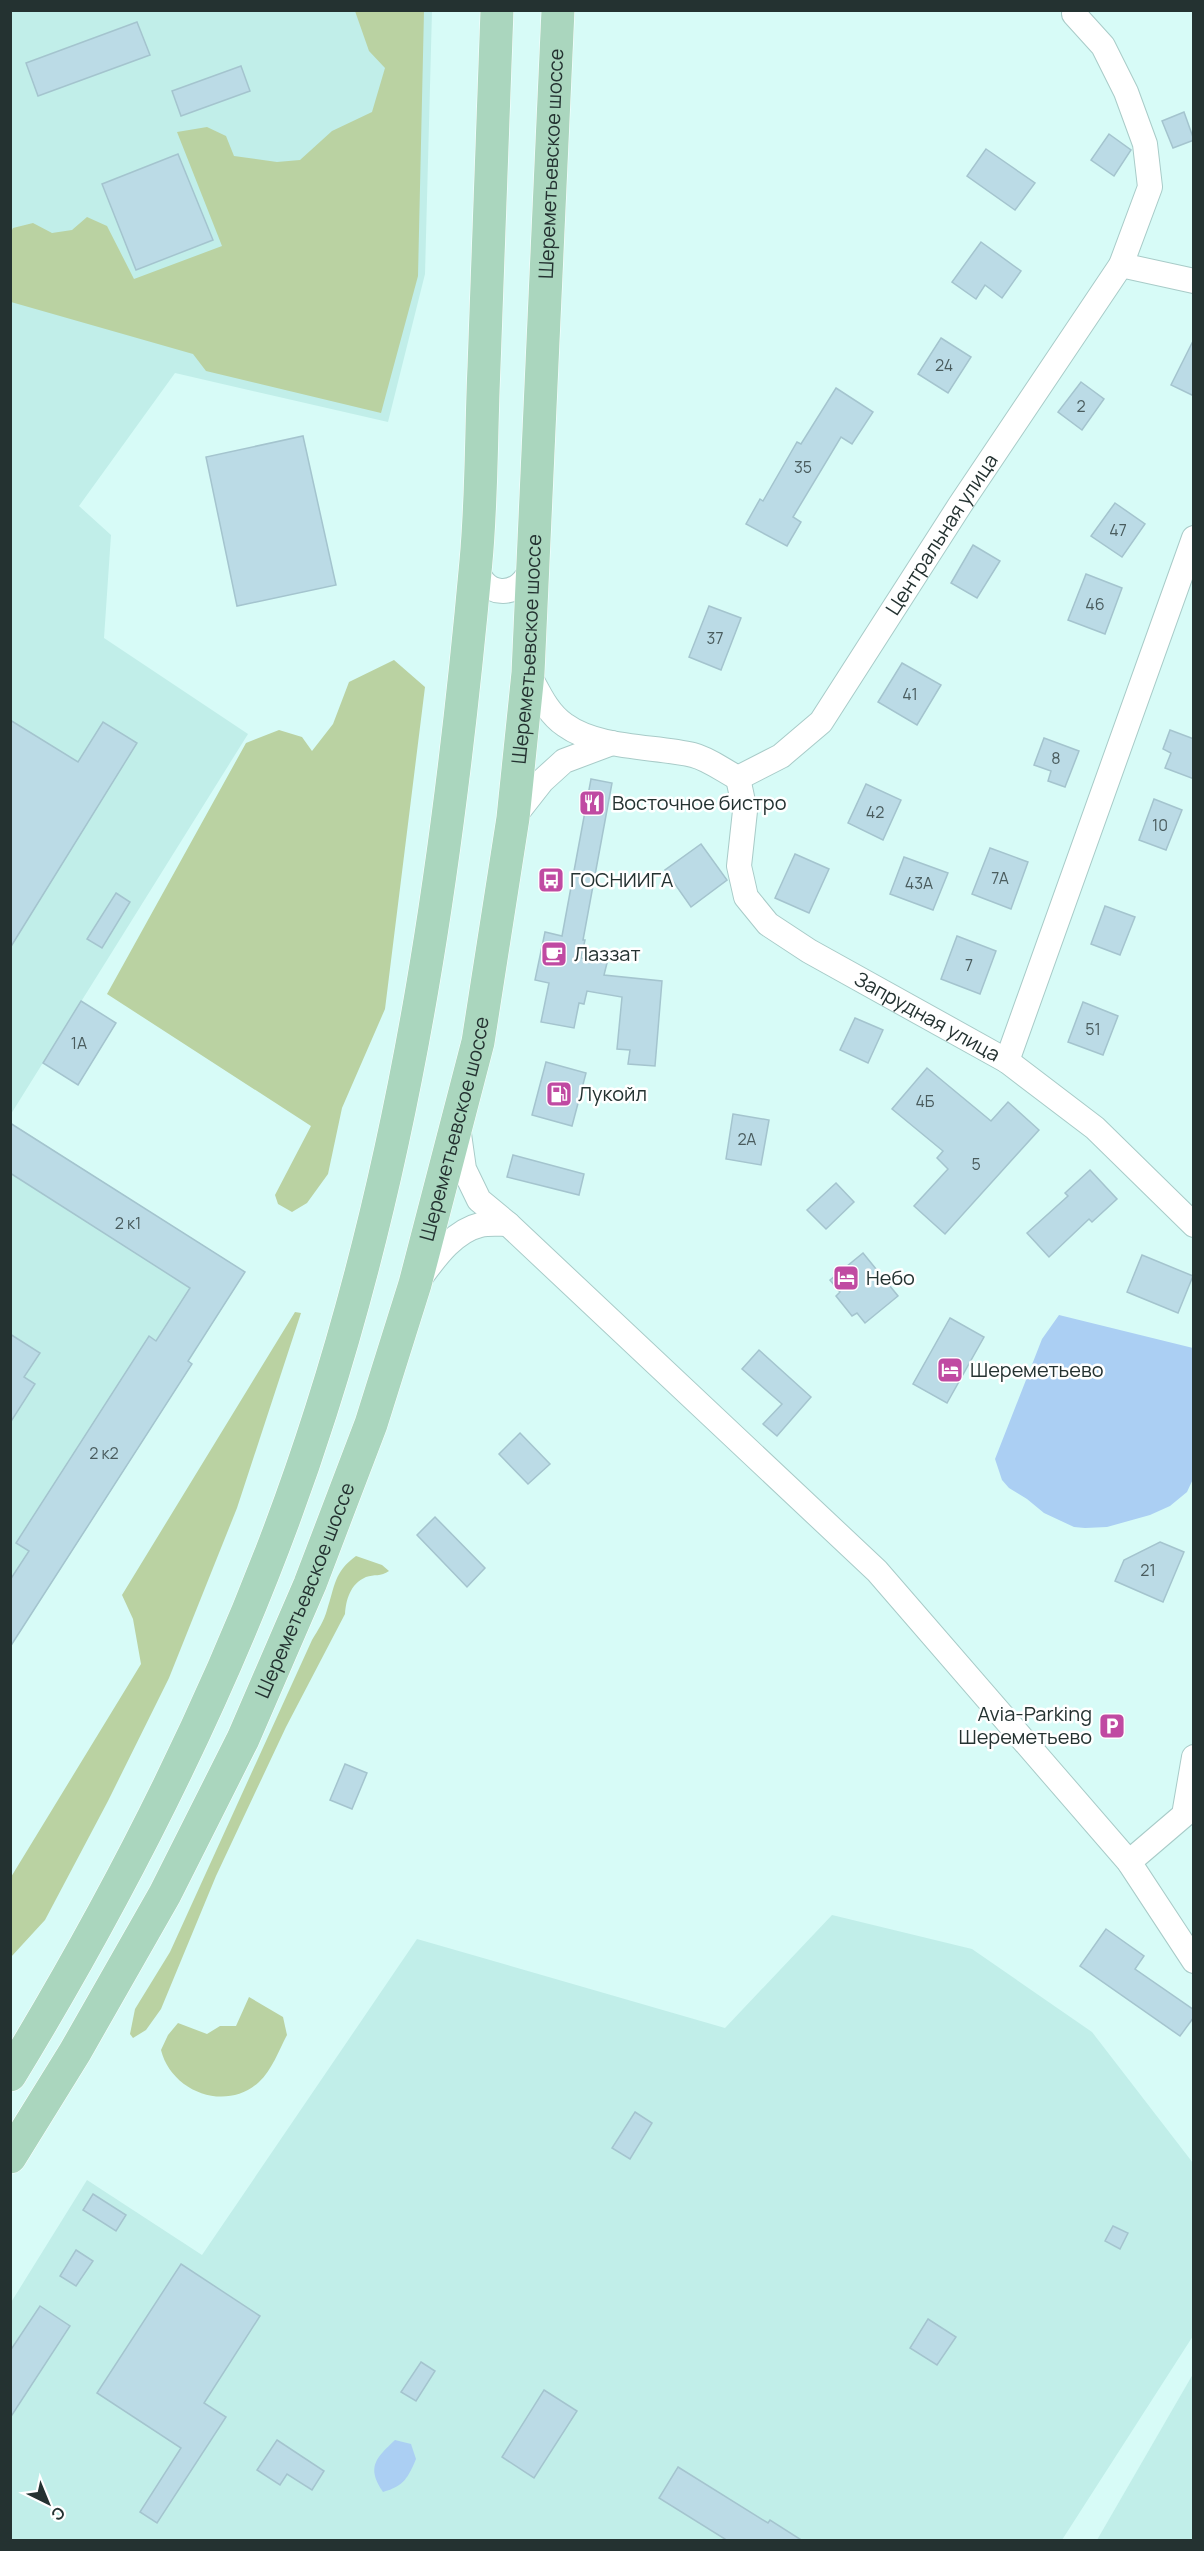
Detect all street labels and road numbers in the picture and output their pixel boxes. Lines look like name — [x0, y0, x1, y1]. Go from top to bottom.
street label: Шереметьевское шоссе — [532, 48, 569, 280]
street label: Центральная улица — [879, 448, 1004, 620]
street label: Шереметьевское шоссе — [505, 533, 547, 765]
street label: Запрудная улица — [850, 965, 1005, 1068]
street label: Шереметьевское шоссе — [413, 1015, 495, 1244]
street label: Шереметьевское шоссе — [248, 1478, 360, 1702]

